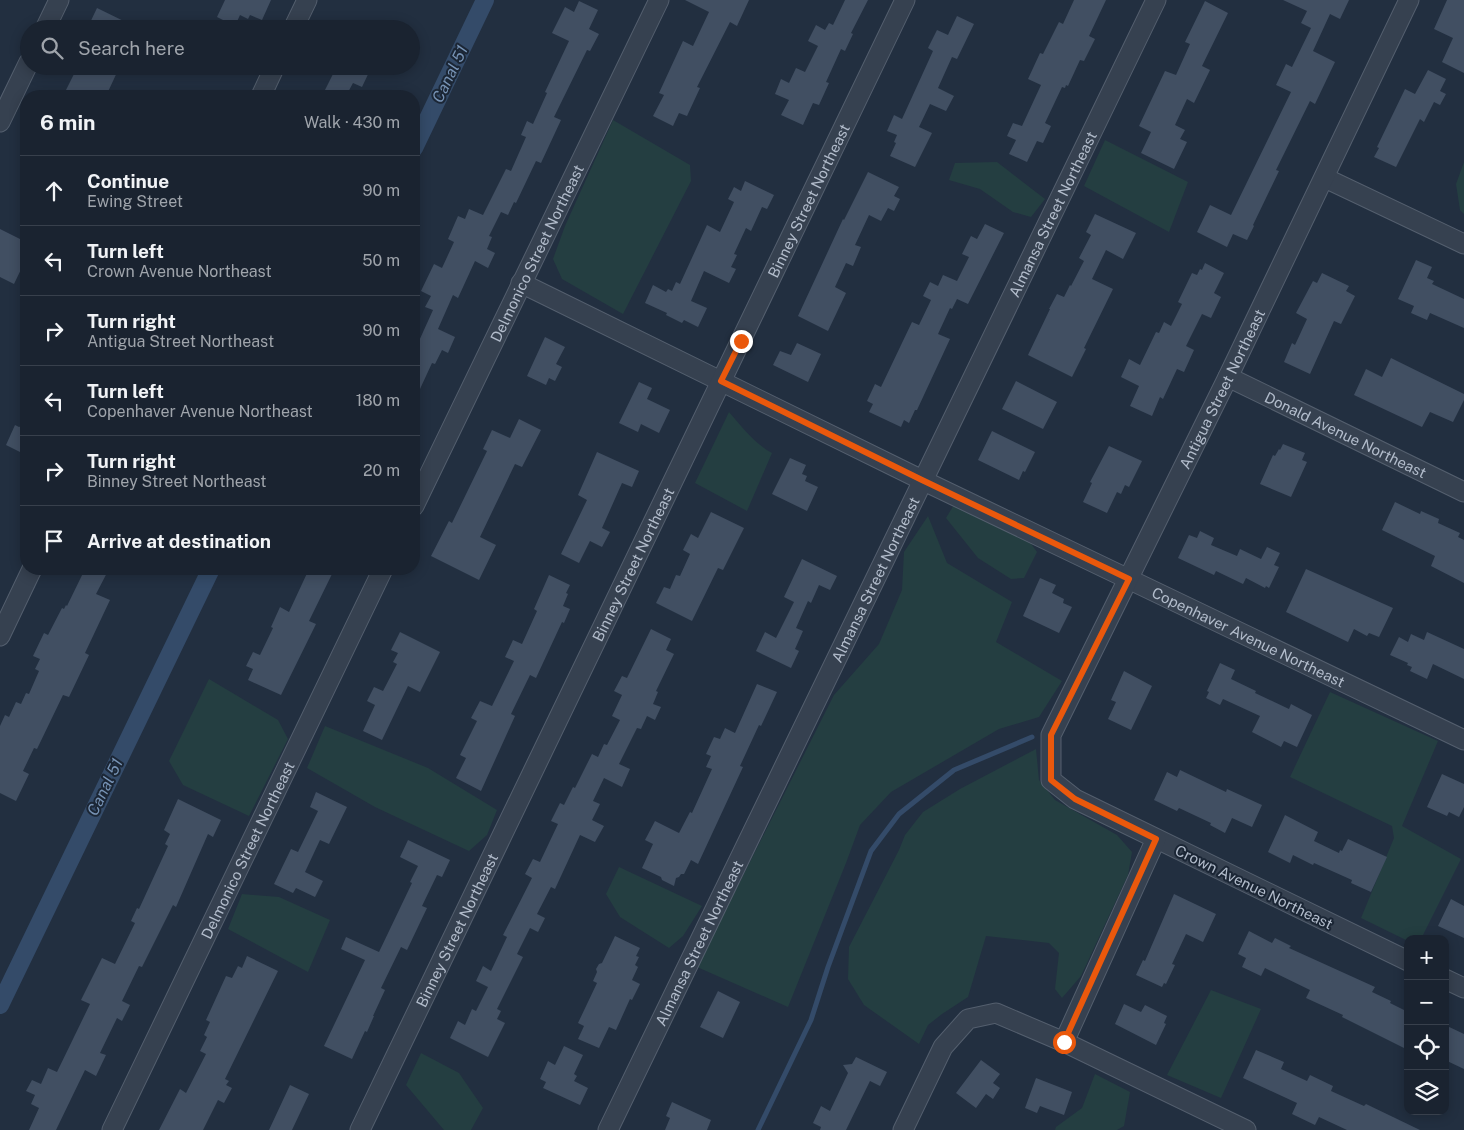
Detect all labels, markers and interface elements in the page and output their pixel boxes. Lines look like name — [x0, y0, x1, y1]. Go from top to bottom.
search box — [20, 20, 420, 75]
icon: search — [38, 34, 66, 62]
text: Search here — [78, 37, 185, 59]
water label: Canal 51 — [428, 42, 472, 106]
text: 6 min — [40, 110, 96, 135]
text: Walk · 430 m — [304, 113, 400, 132]
street label: Binney Street Northeast — [764, 121, 853, 280]
street label: Almansa Street Northeast — [1005, 128, 1100, 300]
street label: Delmonico Street Northeast — [486, 162, 587, 344]
text: Continue — [87, 170, 169, 192]
icon: ahead — [40, 177, 68, 205]
text: 90 m — [363, 181, 400, 200]
text: Ewing Street — [87, 192, 183, 211]
text: Turn left — [87, 240, 164, 262]
icon: left — [40, 247, 68, 275]
text: 50 m — [362, 251, 400, 270]
text: Crown Avenue Northeast — [87, 262, 272, 281]
street label: Antigua Street Northeast — [1176, 306, 1268, 471]
text: Turn right — [87, 310, 176, 332]
icon: right — [40, 317, 68, 345]
text: 90 m — [363, 321, 400, 340]
route end — [730, 330, 753, 353]
text: Antigua Street Northeast — [87, 332, 274, 351]
text: Turn left — [87, 380, 164, 402]
icon: left — [40, 387, 68, 415]
street label: Donald Avenue Northeast — [1262, 388, 1429, 481]
text: 180 m — [356, 391, 400, 410]
text: Copenhaver Avenue Northeast — [87, 402, 313, 421]
text: Turn right — [87, 450, 176, 472]
icon: right — [40, 457, 68, 485]
text: 20 m — [363, 461, 400, 480]
text: Binney Street Northeast — [87, 472, 267, 491]
street label: Binney Street Northeast — [589, 485, 677, 644]
street label: Almansa Street Northeast — [828, 494, 922, 665]
icon: arrive — [40, 527, 68, 555]
text: Arrive at destination — [87, 530, 271, 552]
street label: Copenhaver Avenue Northeast — [1149, 583, 1348, 690]
water label: Canal 51 — [83, 755, 127, 819]
street label: Delmonico Street Northeast — [197, 758, 297, 941]
street label: Crown Avenue Northeast — [1172, 841, 1336, 933]
street label: Binney Street Northeast — [412, 850, 501, 1010]
street label: Almansa Street Northeast — [651, 857, 746, 1028]
map controls — [1404, 935, 1449, 1115]
button: + — [1404, 935, 1449, 980]
button: − — [1404, 980, 1449, 1025]
button: locate — [1404, 1025, 1449, 1070]
route start — [1053, 1031, 1076, 1054]
button: layers — [1404, 1070, 1449, 1115]

